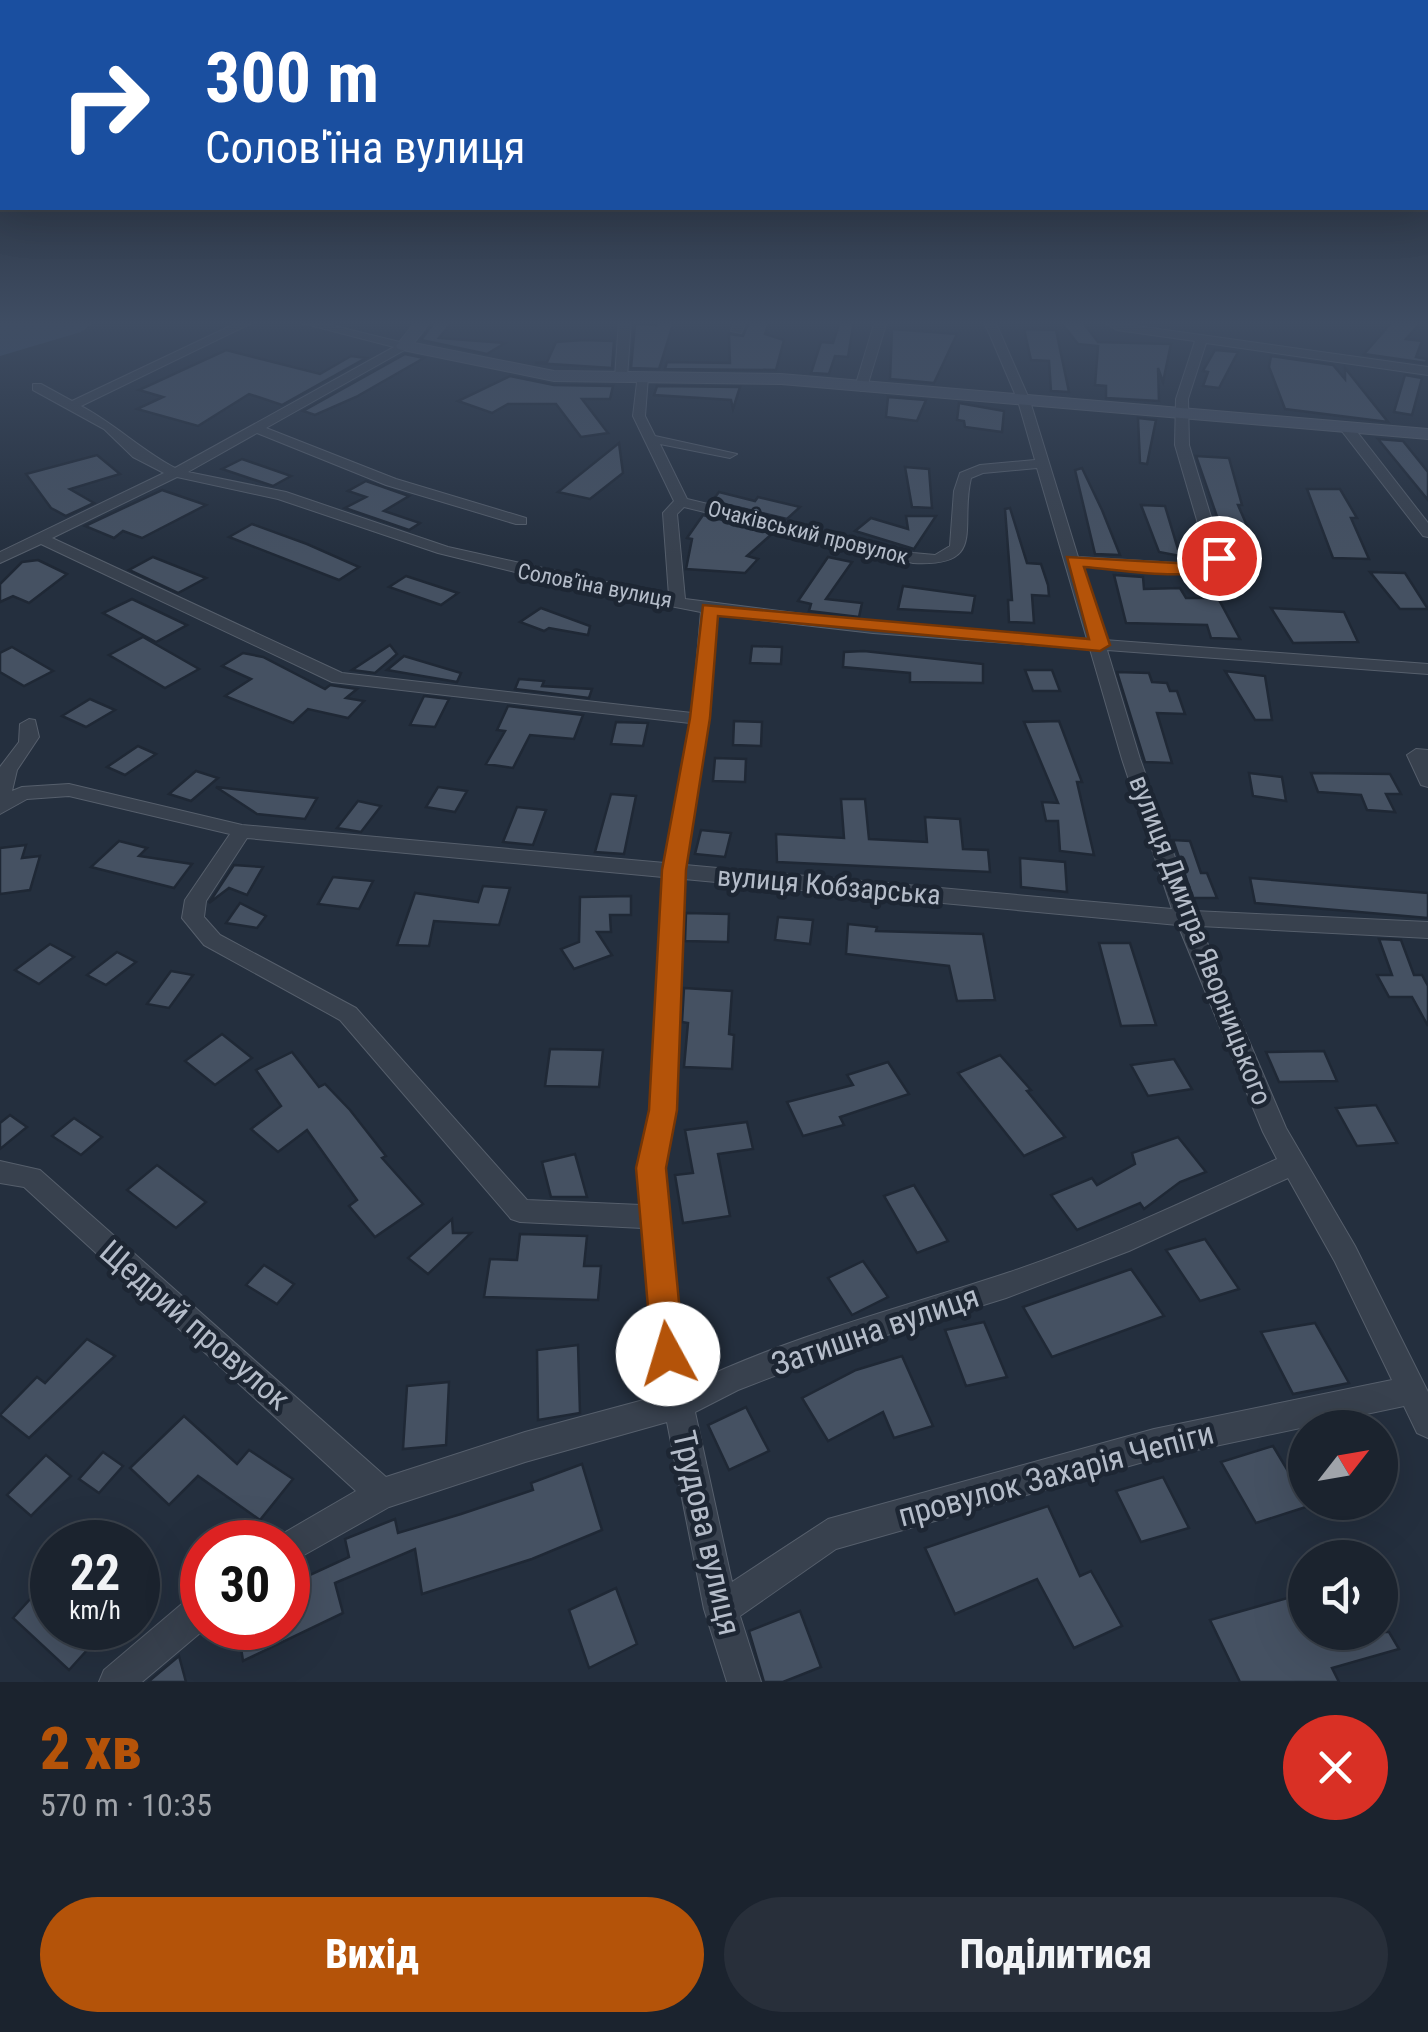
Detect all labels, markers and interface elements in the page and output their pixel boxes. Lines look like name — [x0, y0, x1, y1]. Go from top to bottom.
text: 300 m — [205, 37, 379, 119]
icon: right — [40, 40, 170, 170]
text: Солов'їна вулиця — [205, 121, 526, 174]
street label: Очаківський провулок — [705, 496, 911, 570]
pin — [1177, 516, 1262, 601]
icon: arrive — [1192, 531, 1247, 586]
street label: Солов'їна вулиця — [516, 558, 674, 613]
street label: вулиця Дмитра Яворницького — [1122, 771, 1279, 1110]
street label: вулиця Кобзарська — [716, 859, 942, 912]
street label: Щедрий провулок — [92, 1232, 298, 1418]
street label: Затишна вулиця — [766, 1277, 984, 1383]
position arrow — [616, 1302, 720, 1406]
north arrow — [1288, 1410, 1398, 1520]
map controls — [1288, 1410, 1398, 1650]
street label: провулок Захарія Чепіги — [894, 1414, 1218, 1534]
street label: Трудова вулиця — [665, 1427, 749, 1639]
speed limit sign: 30 — [180, 1520, 310, 1650]
button: sound — [1288, 1540, 1398, 1650]
text: 22 — [70, 1544, 120, 1602]
text: km/h — [69, 1596, 121, 1625]
text: 2 хв — [40, 1713, 141, 1784]
button: close — [1283, 1715, 1388, 1820]
text: 570 m · 10:35 — [40, 1786, 212, 1824]
button: Вихід — [40, 1897, 704, 2012]
button: Поділитися — [724, 1897, 1388, 2012]

